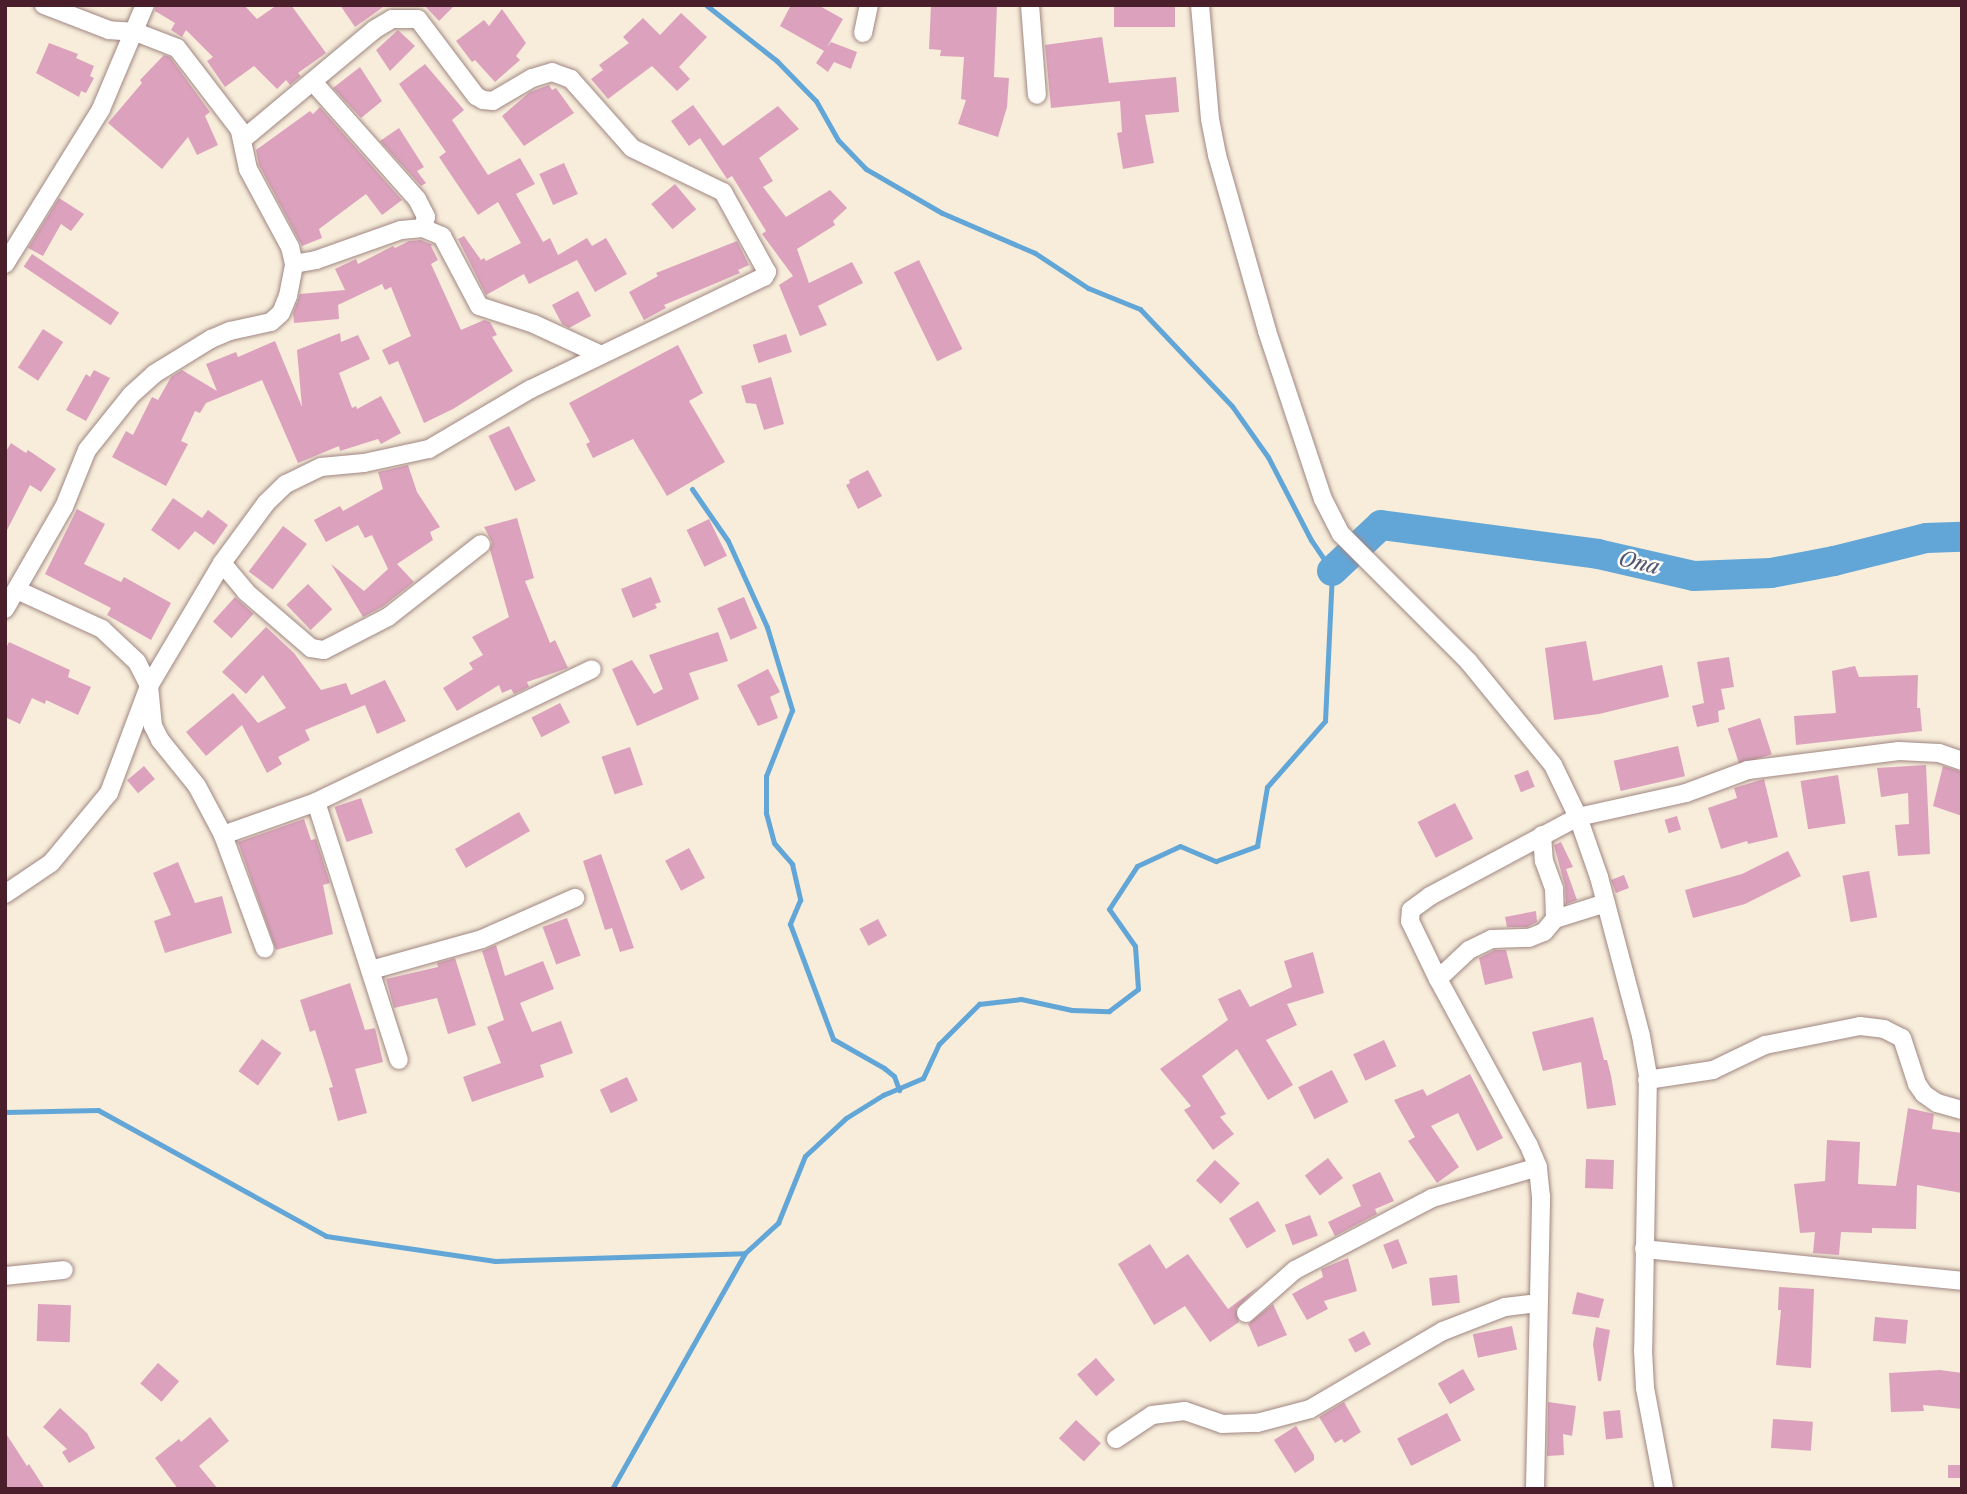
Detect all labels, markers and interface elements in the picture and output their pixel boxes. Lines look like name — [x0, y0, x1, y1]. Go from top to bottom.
water label: Ona — [1616, 546, 1662, 580]

